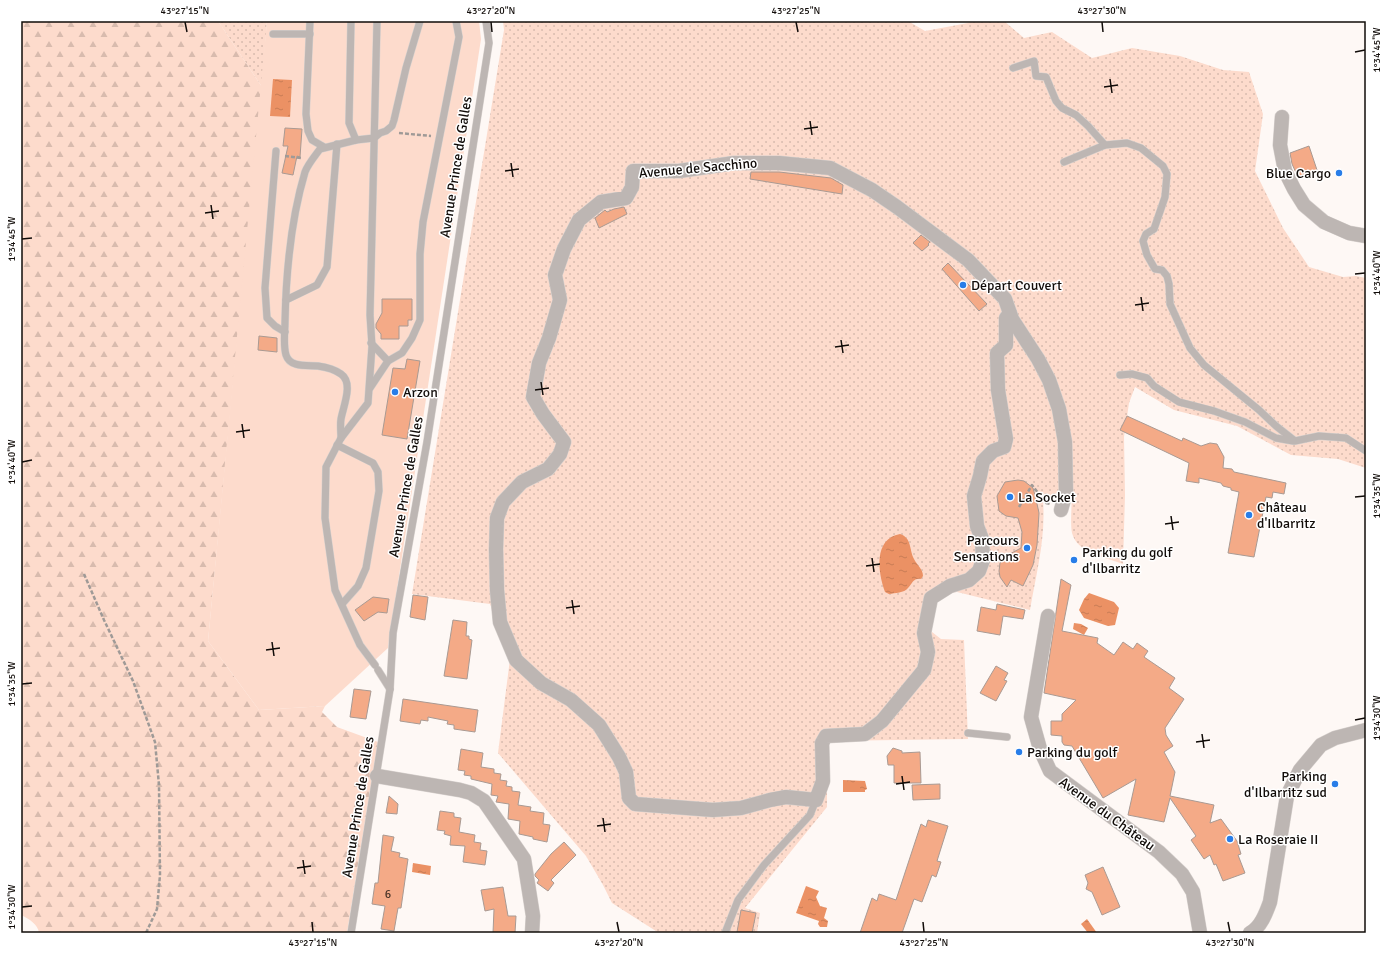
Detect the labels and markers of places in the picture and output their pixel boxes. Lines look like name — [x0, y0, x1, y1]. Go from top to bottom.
place label: Blue Cargo — [1266, 165, 1331, 182]
marker: Blue Cargo — [1334, 168, 1344, 178]
place label: Départ Couvert — [971, 277, 1062, 294]
marker: Départ Couvert — [958, 280, 968, 290]
place label: Arzon — [403, 384, 438, 401]
marker: Arzon — [390, 387, 400, 397]
place label: La Socket — [1018, 489, 1076, 506]
marker: La Socket — [1005, 492, 1015, 502]
place label: Château d'Ilbarritz — [1257, 499, 1316, 532]
marker: Château d'Ilbarritz — [1244, 510, 1254, 520]
place label: Parcours Sensations — [954, 532, 1019, 565]
marker: Parcours Sensations — [1022, 543, 1032, 553]
place label: Parking du golf d'Ilbarritz — [1082, 544, 1174, 577]
marker: Parking du golf d'Ilbarritz — [1069, 555, 1079, 565]
place label: Parking du golf — [1027, 744, 1119, 761]
marker: Parking du golf — [1014, 747, 1024, 757]
place label: Parking d'Ilbarritz sud — [1244, 768, 1327, 801]
marker: Parking d'Ilbarritz sud — [1330, 779, 1340, 789]
place label: La Roseraie II — [1238, 831, 1318, 848]
marker: La Roseraie II — [1225, 834, 1235, 844]

